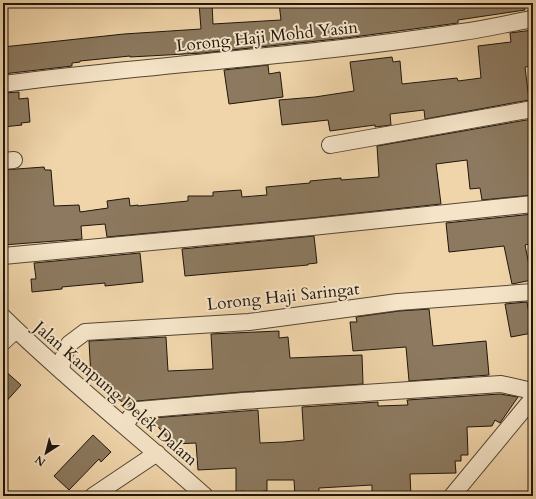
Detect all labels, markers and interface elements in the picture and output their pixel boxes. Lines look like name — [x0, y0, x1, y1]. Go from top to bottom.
street label: Lorong Haji Mohd Yasin — [175, 15, 359, 57]
street label: Lorong Haji Saringat — [206, 277, 361, 316]
street label: Jalan Kampung Delek Dalam — [27, 314, 203, 471]
north arrow — [26, 433, 66, 473]
text: N — [32, 452, 49, 470]

